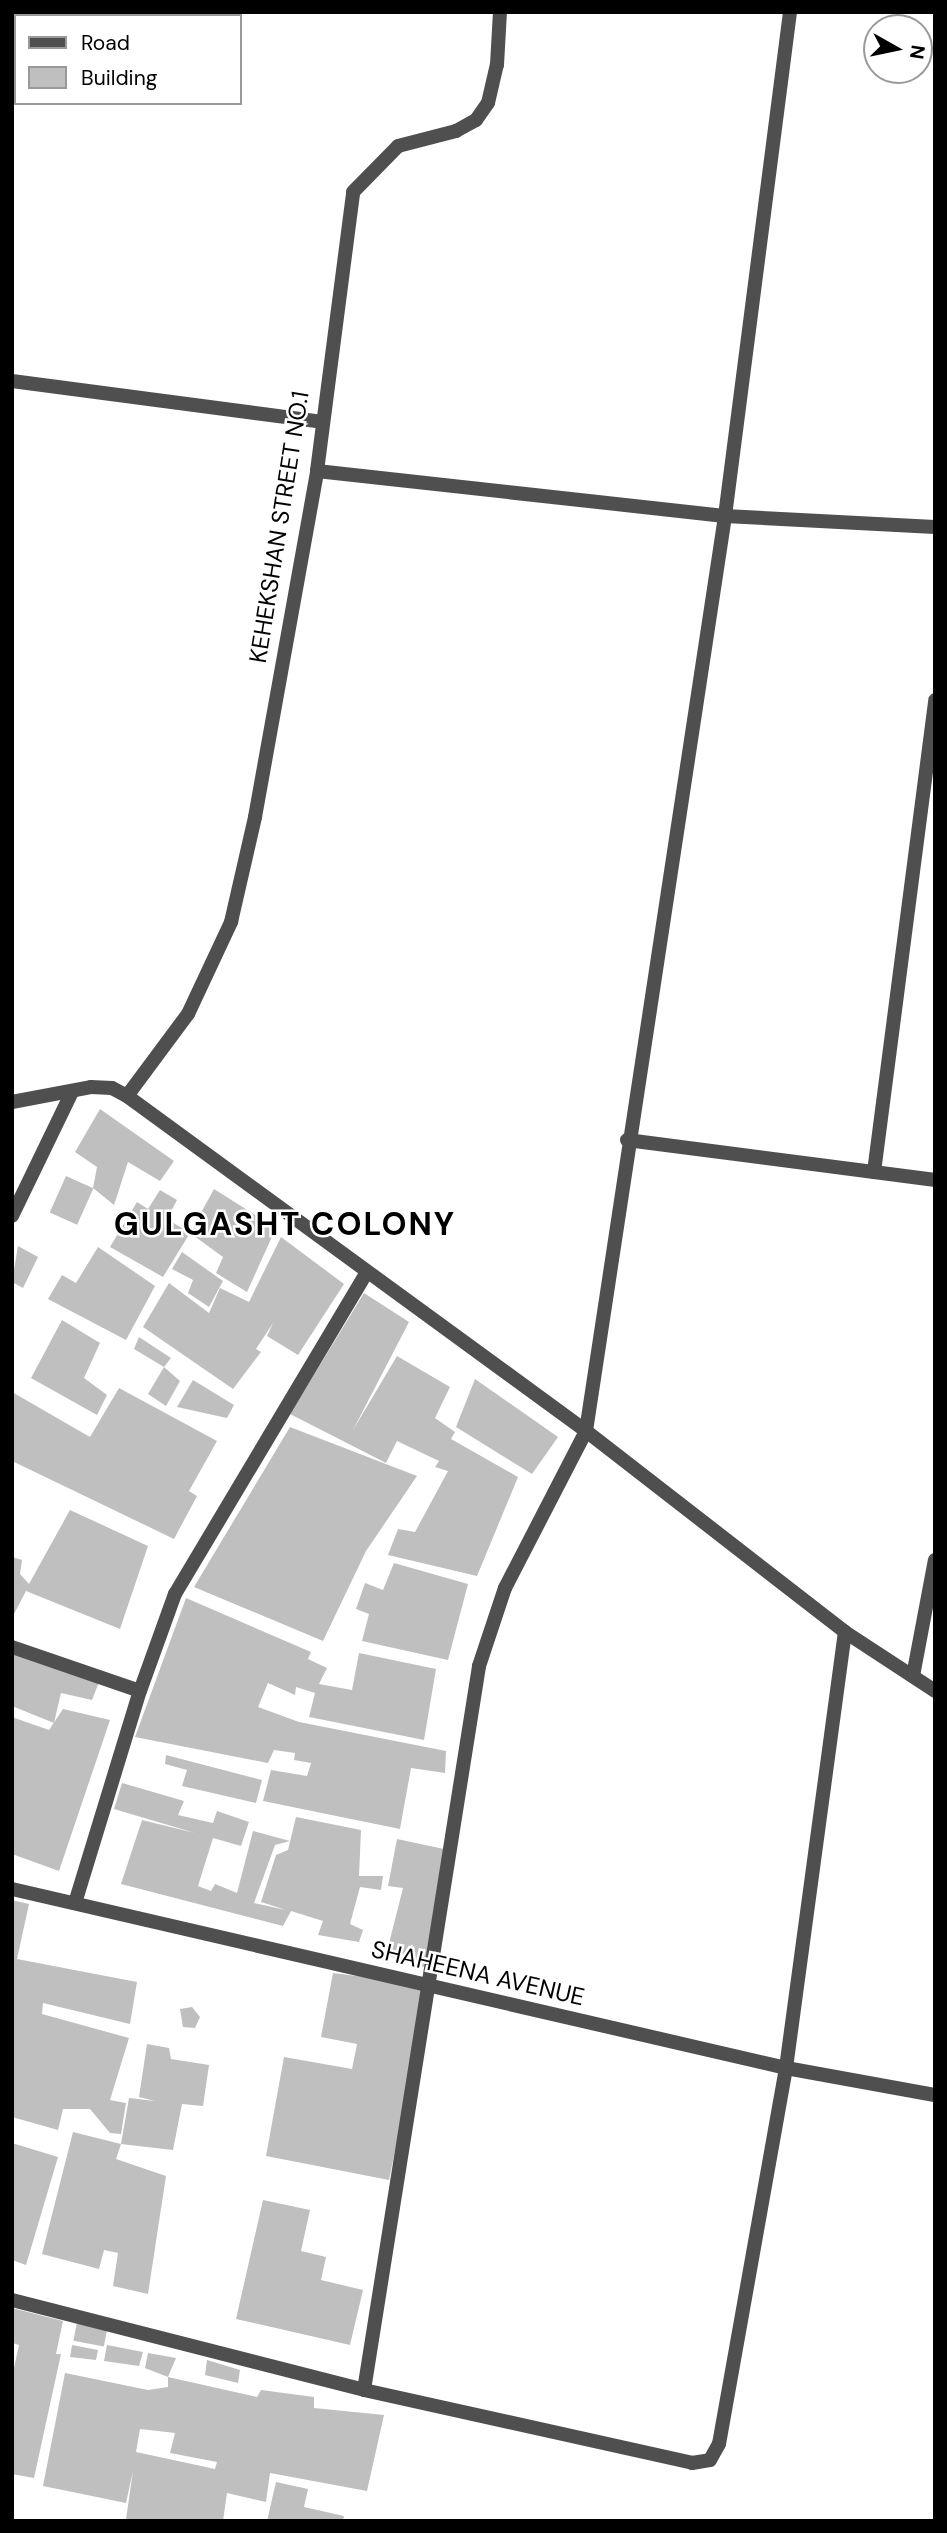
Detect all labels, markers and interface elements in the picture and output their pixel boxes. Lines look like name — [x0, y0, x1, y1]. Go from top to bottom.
legend — [14, 14, 242, 105]
north arrow — [863, 14, 933, 84]
text: Road — [81, 29, 130, 57]
text: N — [904, 43, 931, 61]
text: Building — [81, 64, 157, 92]
street label: KEHEKSHAN STREET NO.1 — [243, 389, 315, 665]
district label: GULGASHT COLONY — [116, 1205, 454, 1243]
street label: SHAHEENA AVENUE — [369, 1934, 587, 2012]

